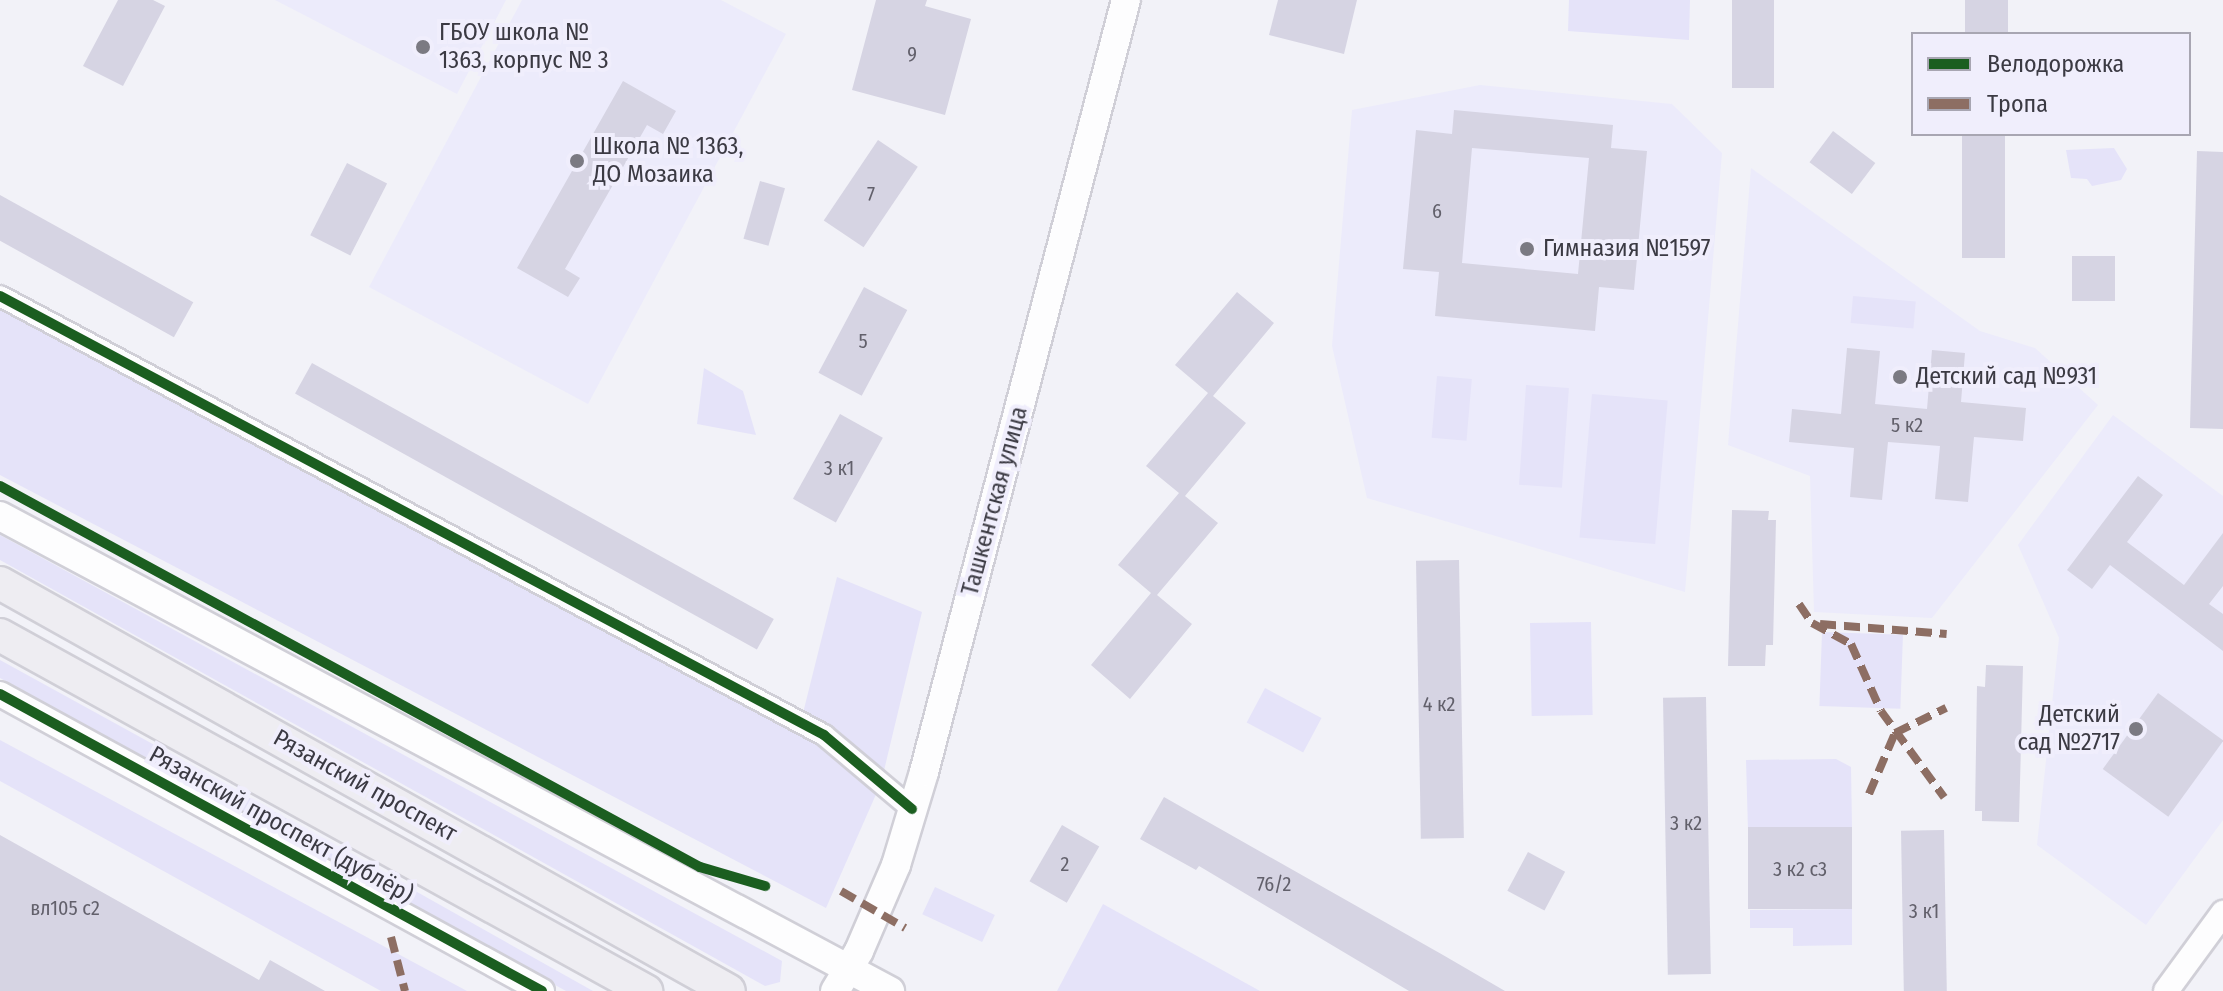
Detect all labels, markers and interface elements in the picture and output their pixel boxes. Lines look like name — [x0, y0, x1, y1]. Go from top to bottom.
place label: ГБОУ школа № 1363, корпус № 3 — [439, 19, 609, 75]
legend — [1911, 32, 2191, 136]
marker: ГБОУ школа № 1363, корпус № 3 — [414, 38, 432, 56]
house number: 9 — [907, 42, 917, 66]
text: Велодорожка — [1987, 50, 2124, 78]
text: Тропа — [1987, 90, 2048, 118]
place label: Школа № 1363, ДО Мозаика — [593, 133, 743, 189]
marker: Школа № 1363, ДО Мозаика — [568, 152, 586, 170]
house number: 7 — [867, 182, 875, 206]
house number: 6 — [1432, 199, 1442, 223]
place label: Гимназия №1597 — [1543, 235, 1710, 263]
marker: Гимназия №1597 — [1518, 240, 1536, 258]
house number: 5 — [858, 329, 868, 353]
place label: Детский сад №931 — [1916, 363, 2097, 391]
marker: Детский сад №931 — [1891, 368, 1909, 386]
street label: Ташкентская улица — [956, 403, 1034, 599]
house number: 5 к2 — [1891, 413, 1923, 437]
house number: 3 к1 — [824, 456, 854, 480]
house number: 4 к2 — [1423, 692, 1455, 716]
place label: Детский сад №2717 — [2017, 701, 2120, 757]
marker: Детский сад №2717 — [2127, 720, 2145, 738]
street label: Рязанский проспект — [268, 724, 462, 848]
street label: Рязанский проспект (дублёр) — [144, 740, 418, 910]
house number: 3 к2 — [1670, 811, 1702, 835]
house number: 2 — [1061, 852, 1069, 876]
house number: 3 к2 с3 — [1773, 857, 1827, 881]
house number: 76/2 — [1257, 872, 1291, 896]
house number: вл105 с2 — [30, 896, 100, 920]
house number: 3 к1 — [1909, 899, 1939, 923]

